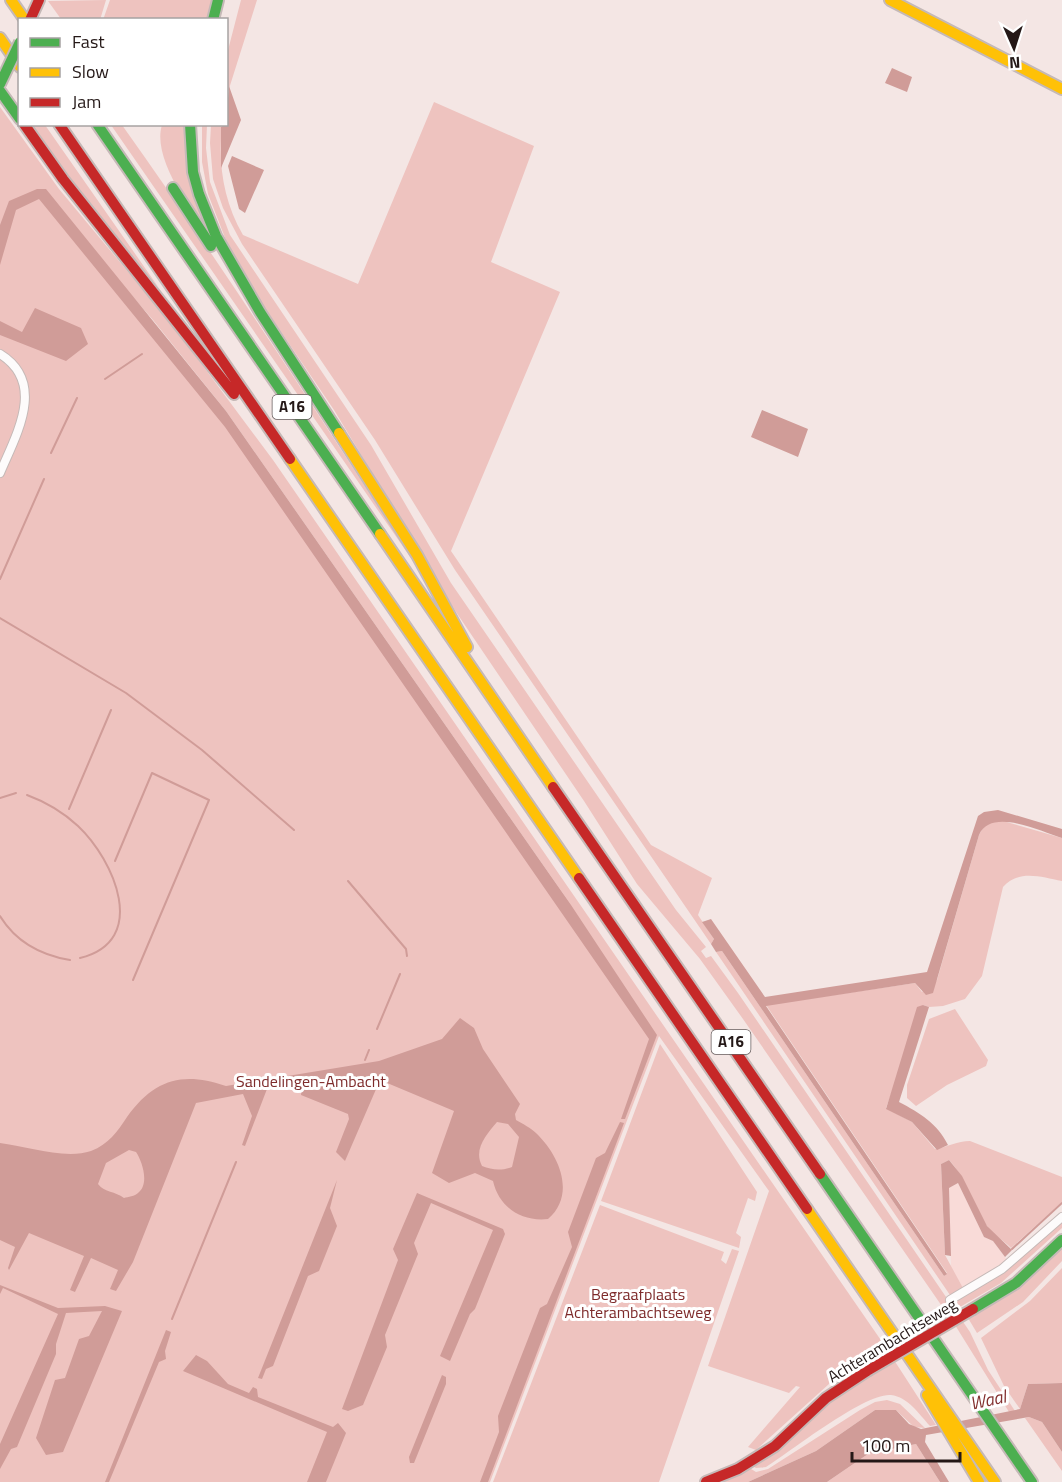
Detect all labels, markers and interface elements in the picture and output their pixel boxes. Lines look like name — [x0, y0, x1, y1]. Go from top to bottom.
legend — [18, 18, 228, 126]
north arrow — [984, 18, 1044, 78]
text: Fast — [72, 28, 105, 55]
text: N — [1009, 51, 1021, 75]
text: Slow — [72, 58, 109, 85]
text: Jam — [72, 88, 101, 115]
road number: A16 — [272, 395, 312, 419]
road number: A16 — [712, 1030, 750, 1054]
park label: Sandelingen-Ambacht — [236, 1069, 386, 1093]
park label: Begraafplaats Achterambachtseweg — [564, 1282, 712, 1324]
street label: Achterambachtseweg — [823, 1292, 961, 1388]
water label: Waal — [967, 1382, 1011, 1417]
scale bar — [852, 1425, 960, 1463]
text: 100 m — [861, 1432, 910, 1459]

